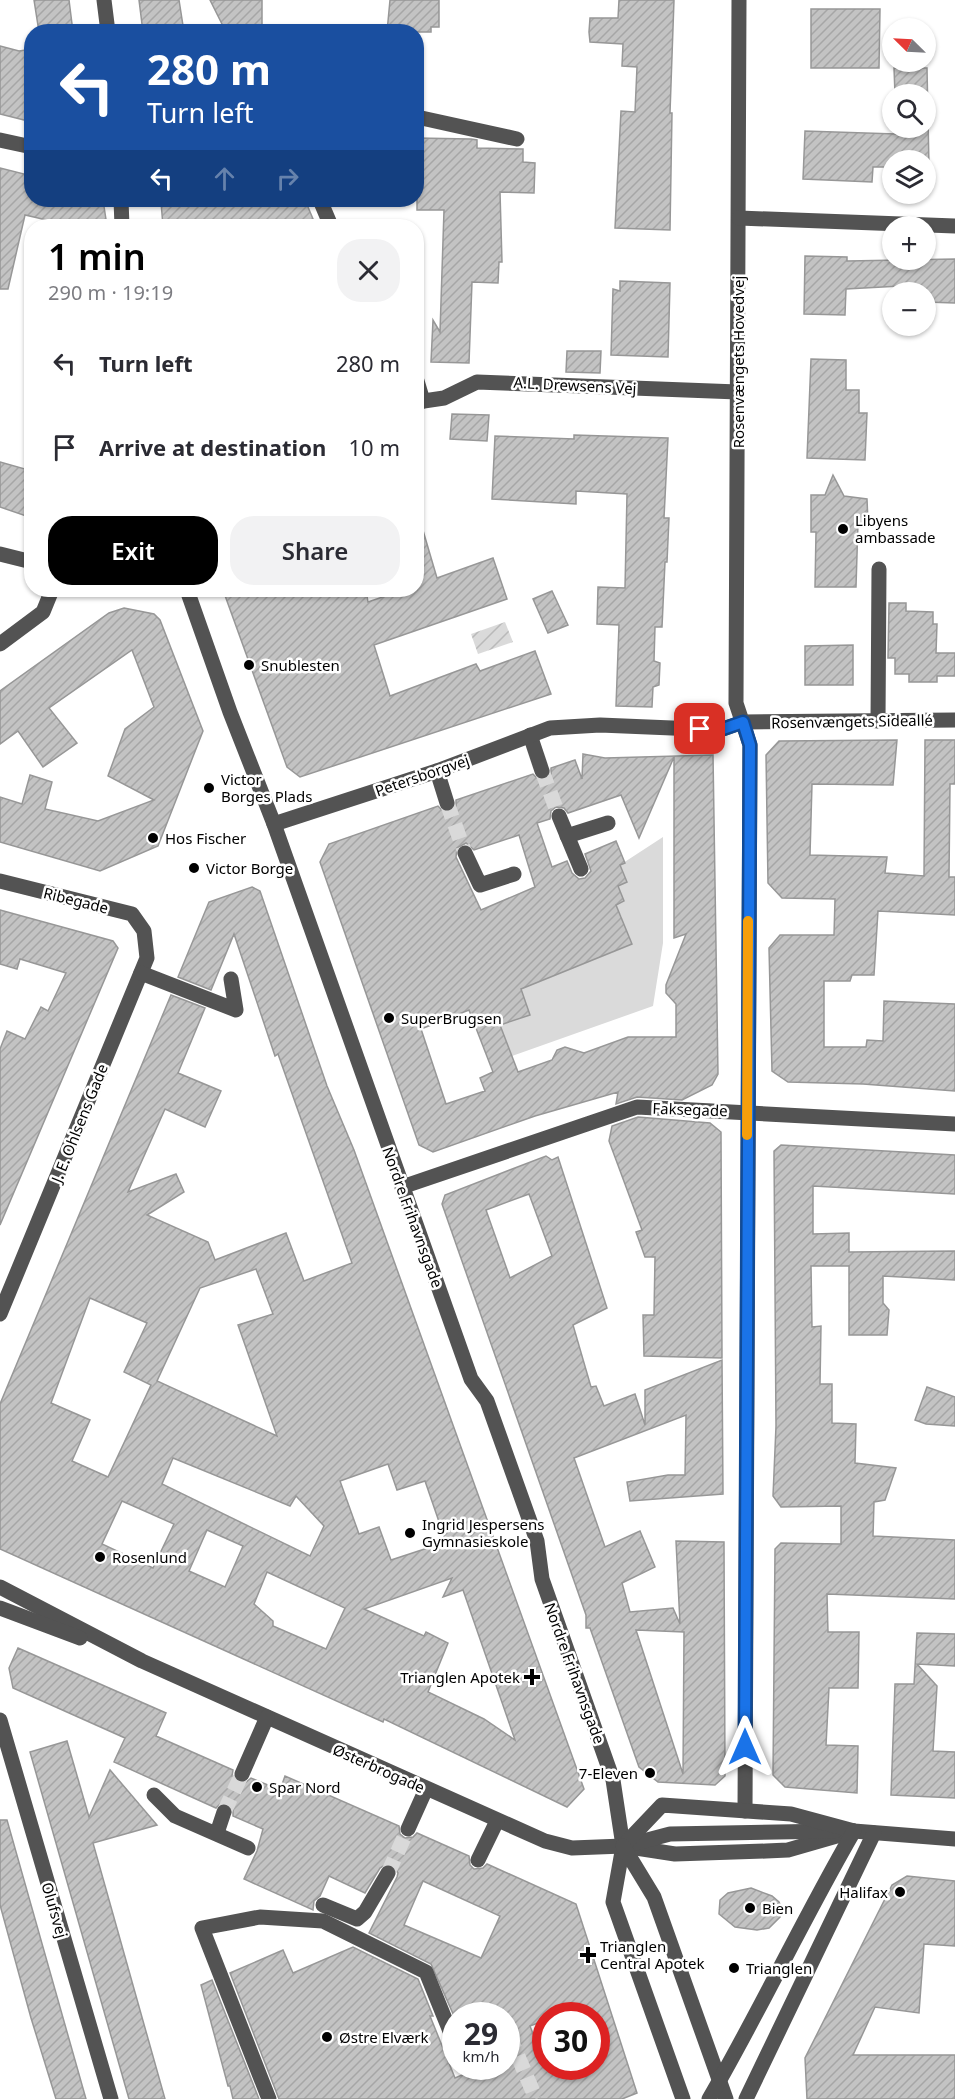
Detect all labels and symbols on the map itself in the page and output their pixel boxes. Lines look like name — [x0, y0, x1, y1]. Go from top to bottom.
north arrow — [882, 18, 936, 72]
street label: Rosenvængets Hovedvej — [728, 276, 748, 448]
street label: A.L. Drewsens Vej — [513, 372, 637, 398]
place label: Libyens ambassade — [855, 510, 936, 547]
marker: Libyens ambassade — [836, 522, 850, 536]
place label: Snublesten — [261, 655, 340, 675]
marker: Snublesten — [242, 658, 256, 672]
pin — [674, 703, 725, 754]
street label: Rosenvængets Sideallé — [771, 710, 933, 732]
street label: Petersborgvej — [372, 750, 472, 800]
place label: Victor Borges Plads — [221, 769, 312, 806]
marker: Victor Borges Plads — [202, 781, 216, 795]
place label: Hos Fischer — [165, 828, 246, 848]
marker: Hos Fischer — [146, 831, 160, 845]
place label: Victor Borge — [206, 858, 293, 878]
marker: Victor Borge — [187, 861, 201, 875]
street label: Ribegade — [41, 882, 111, 918]
place label: SuperBrugsen — [401, 1008, 502, 1028]
marker: SuperBrugsen — [382, 1011, 396, 1025]
street label: J. E. Ohlsens Gade — [45, 1061, 112, 1187]
street label: Faksegade — [652, 1098, 728, 1120]
street label: Nordre Frihavnsgade — [378, 1144, 448, 1290]
place label: Ingrid Jespersens Gymnasieskole — [422, 1514, 545, 1551]
marker: Ingrid Jespersens Gymnasieskole — [403, 1526, 417, 1540]
place label: Rosenlund — [112, 1547, 187, 1567]
marker: Rosenlund — [93, 1550, 107, 1564]
street label: Nordre Frihavnsgade — [540, 1600, 610, 1746]
place label: Trianglen Apotek — [400, 1667, 520, 1687]
marker: Trianglen Apotek — [525, 1670, 539, 1684]
position arrow — [713, 1715, 777, 1779]
street label: Østerbrogade — [330, 1739, 428, 1797]
place label: 7-Eleven — [579, 1763, 638, 1783]
marker: 7-Eleven — [643, 1766, 657, 1780]
place label: Spar Nord — [269, 1777, 341, 1797]
marker: Spar Nord — [250, 1780, 264, 1794]
street label: Olufsvej — [38, 1880, 72, 1940]
place label: Halifax — [839, 1882, 888, 1902]
marker: Halifax — [893, 1885, 907, 1899]
place label: Bien — [762, 1898, 793, 1918]
marker: Bien — [743, 1901, 757, 1915]
place label: Trianglen Central Apotek — [600, 1936, 704, 1973]
marker: Trianglen Central Apotek — [581, 1948, 595, 1962]
place label: Trianglen — [746, 1958, 812, 1978]
marker: Trianglen — [727, 1961, 741, 1975]
speed limit sign: 30 — [532, 2002, 610, 2080]
place label: Østre Elværk — [339, 2027, 429, 2047]
marker: Østre Elværk — [320, 2030, 334, 2044]

